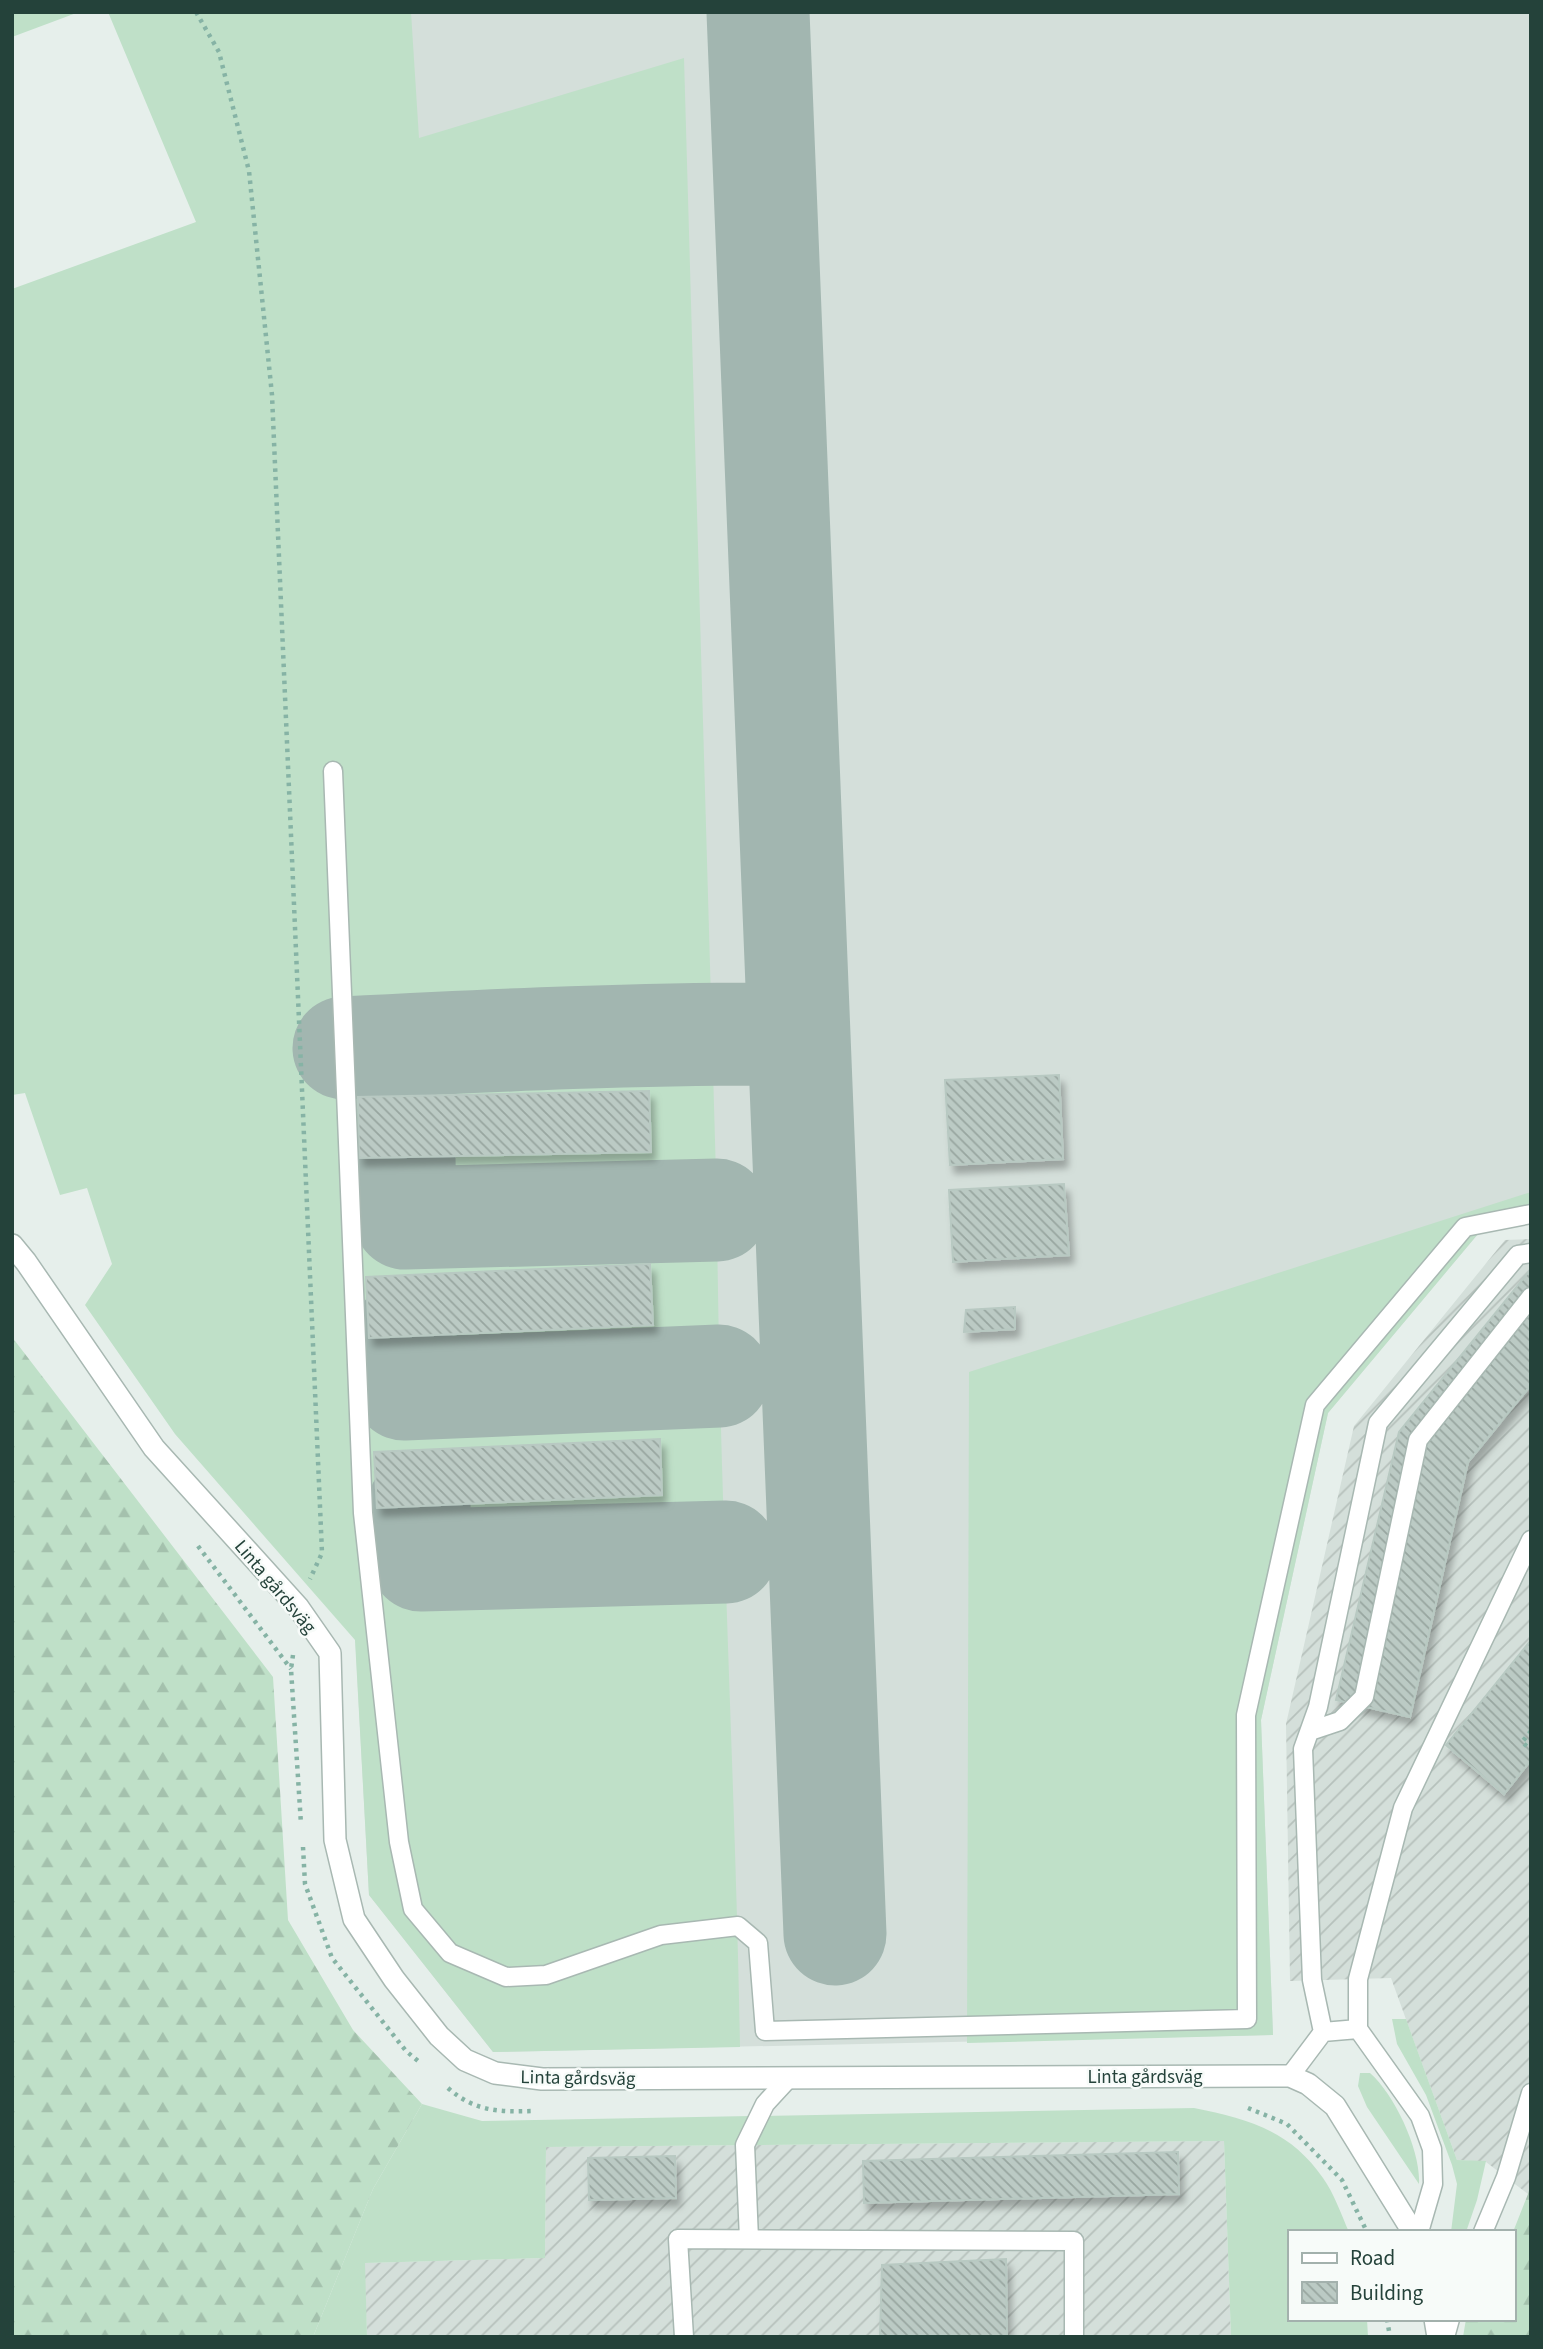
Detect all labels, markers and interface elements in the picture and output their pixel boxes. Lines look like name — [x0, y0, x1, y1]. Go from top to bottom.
street label: Linta gårdsväg — [228, 1534, 322, 1640]
street label: Linta gårdsväg — [520, 2064, 636, 2093]
street label: Linta gårdsväg — [1087, 2064, 1203, 2091]
legend — [1288, 2230, 1515, 2321]
text: Road — [1350, 2243, 1395, 2273]
text: Building — [1350, 2278, 1424, 2308]

